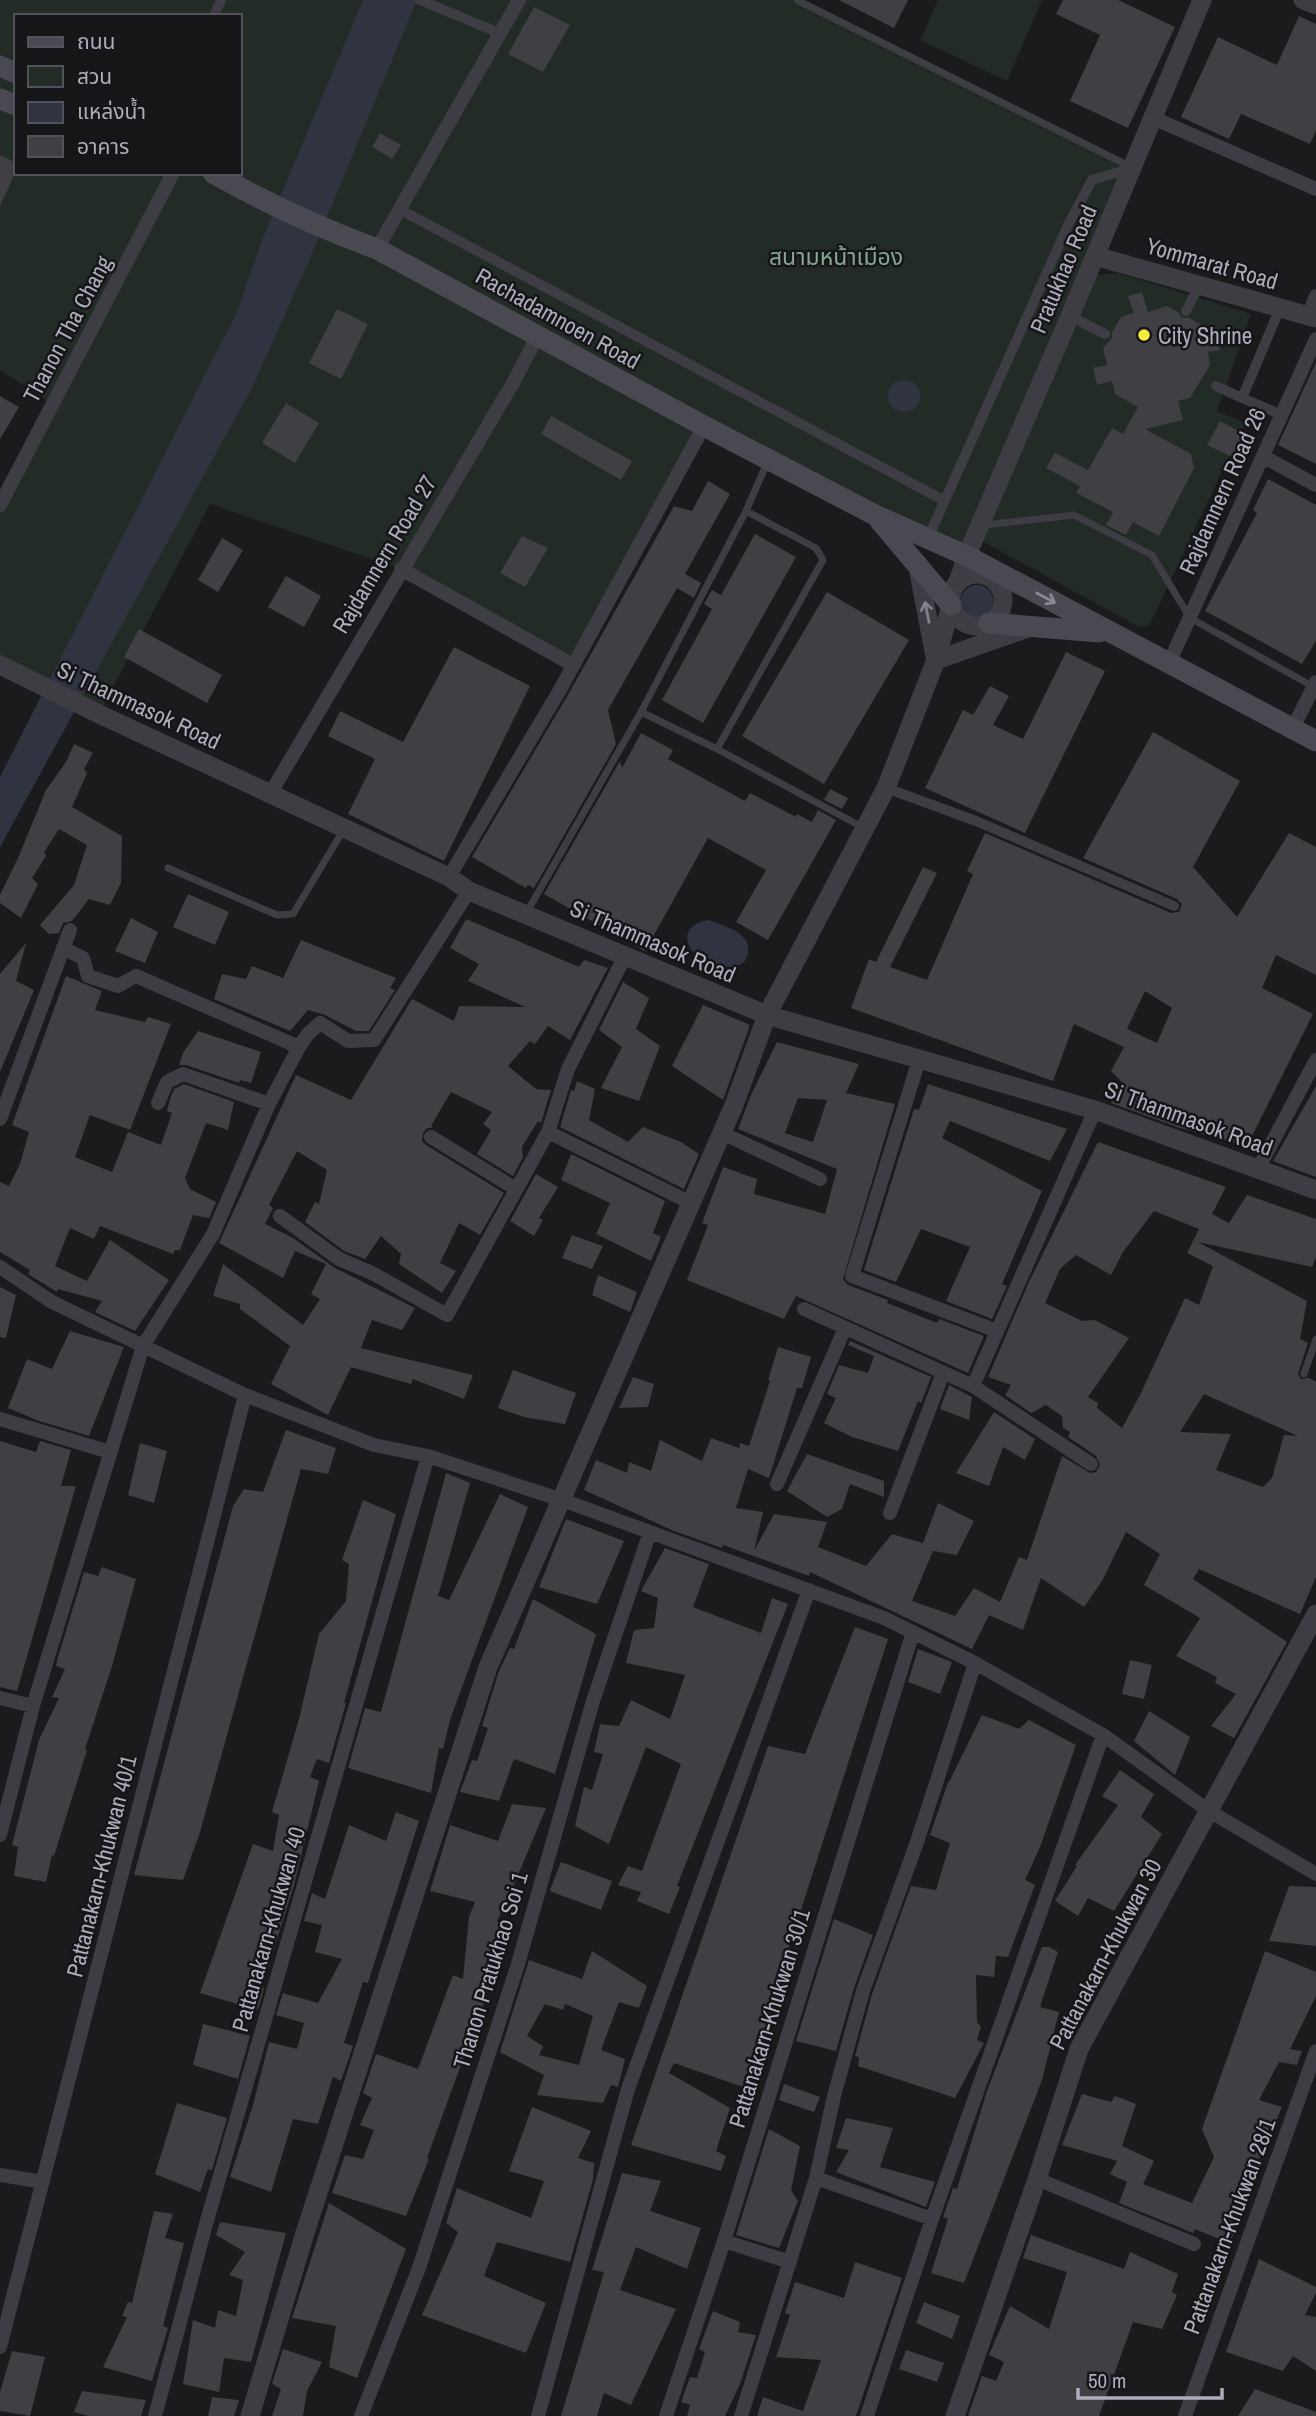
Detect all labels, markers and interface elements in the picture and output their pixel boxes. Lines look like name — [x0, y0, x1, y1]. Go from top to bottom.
legend — [14, 14, 242, 175]
text: ถนน — [77, 27, 115, 56]
text: สวน — [77, 62, 112, 91]
text: แหล่งน้ำ — [77, 97, 146, 126]
text: อาคาร — [77, 132, 129, 161]
street label: Pratukhao Road — [1022, 200, 1104, 338]
street label: Yommarat Road — [1142, 229, 1282, 297]
park label: สนามหน้าเมือง — [769, 241, 903, 272]
street label: Thanon Tha Chang — [15, 250, 119, 408]
street label: Rachadamnoen Road — [470, 260, 646, 376]
place label: City Shrine — [1158, 320, 1252, 351]
marker: City Shrine — [1136, 327, 1152, 343]
street label: Rajdamnern Road 26 — [1171, 403, 1273, 579]
street label: Rajdamnern Road 27 — [325, 469, 443, 639]
one-way arrow — [1036, 591, 1056, 605]
one-way arrow — [919, 601, 933, 624]
street label: Si Thammasok Road — [52, 654, 226, 756]
street label: Si Thammasok Road — [566, 892, 740, 990]
street label: Si Thammasok Road — [1101, 1073, 1277, 1163]
street label: Pattanakarn-Khukwan 40/1 — [58, 1751, 144, 1980]
street label: Pattanakarn-Khukwan 40 — [224, 1823, 312, 2035]
street label: Pattanakarn-Khukwan 30 — [1042, 1853, 1168, 2055]
street label: Thanon Pratukhao Soi 1 — [445, 1867, 535, 2072]
street label: Pattanakarn-Khukwan 30/1 — [721, 1904, 817, 2131]
street label: Pattanakarn-Khukwan 28/1 — [1176, 2113, 1283, 2338]
scale bar — [1078, 2356, 1222, 2400]
text: 50 m — [1088, 2366, 1126, 2395]

